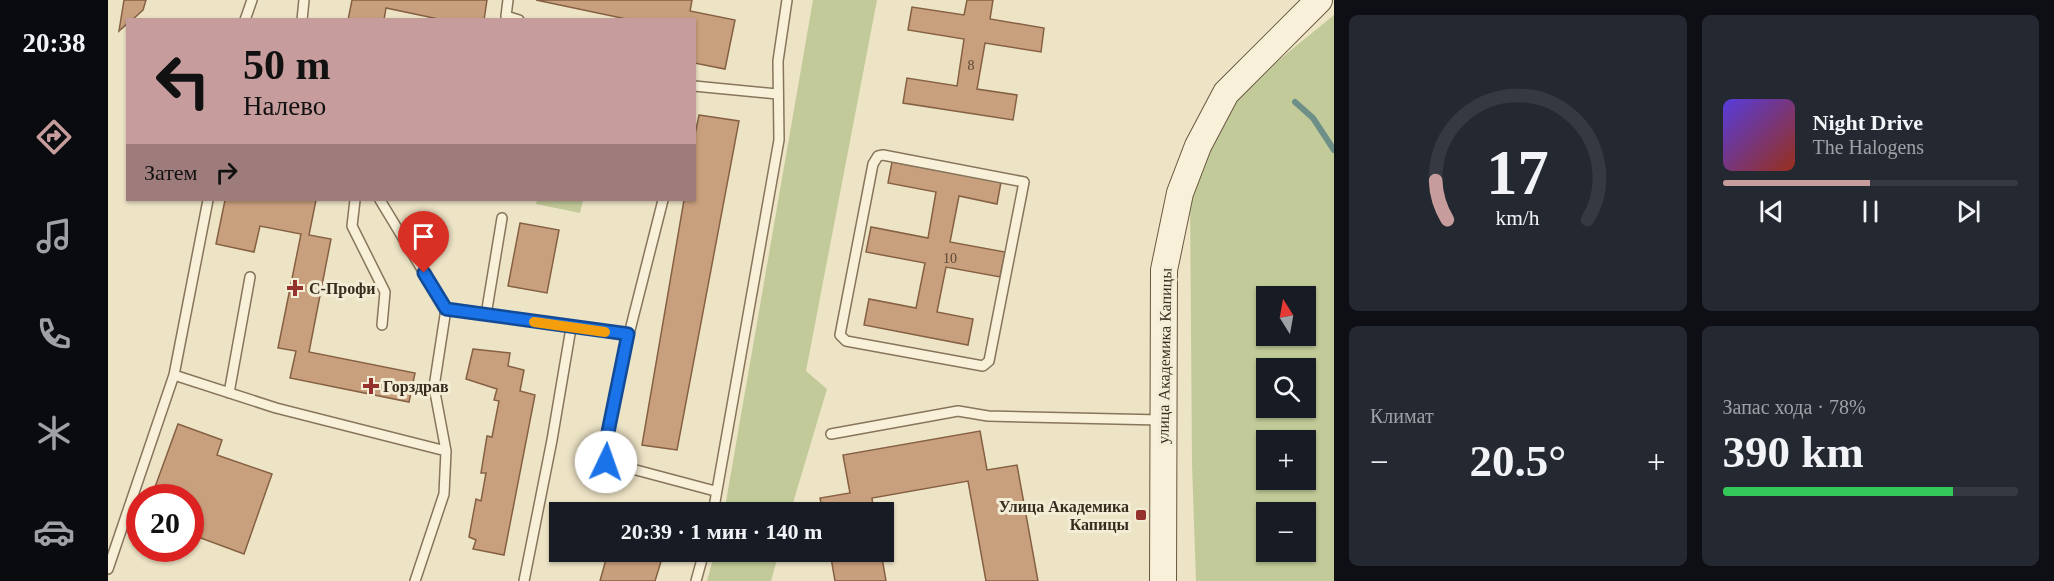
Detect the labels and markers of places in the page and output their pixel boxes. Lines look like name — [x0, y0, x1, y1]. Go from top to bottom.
pin — [398, 211, 449, 273]
marker: С-Профи — [286, 279, 304, 297]
place label: С-Профи — [309, 280, 376, 298]
place label: Горздрав — [383, 378, 449, 396]
marker: Горздрав — [364, 379, 378, 393]
place label: Улица Академика Капицы — [999, 498, 1130, 533]
marker: Улица Академика Капицы — [1134, 508, 1148, 522]

